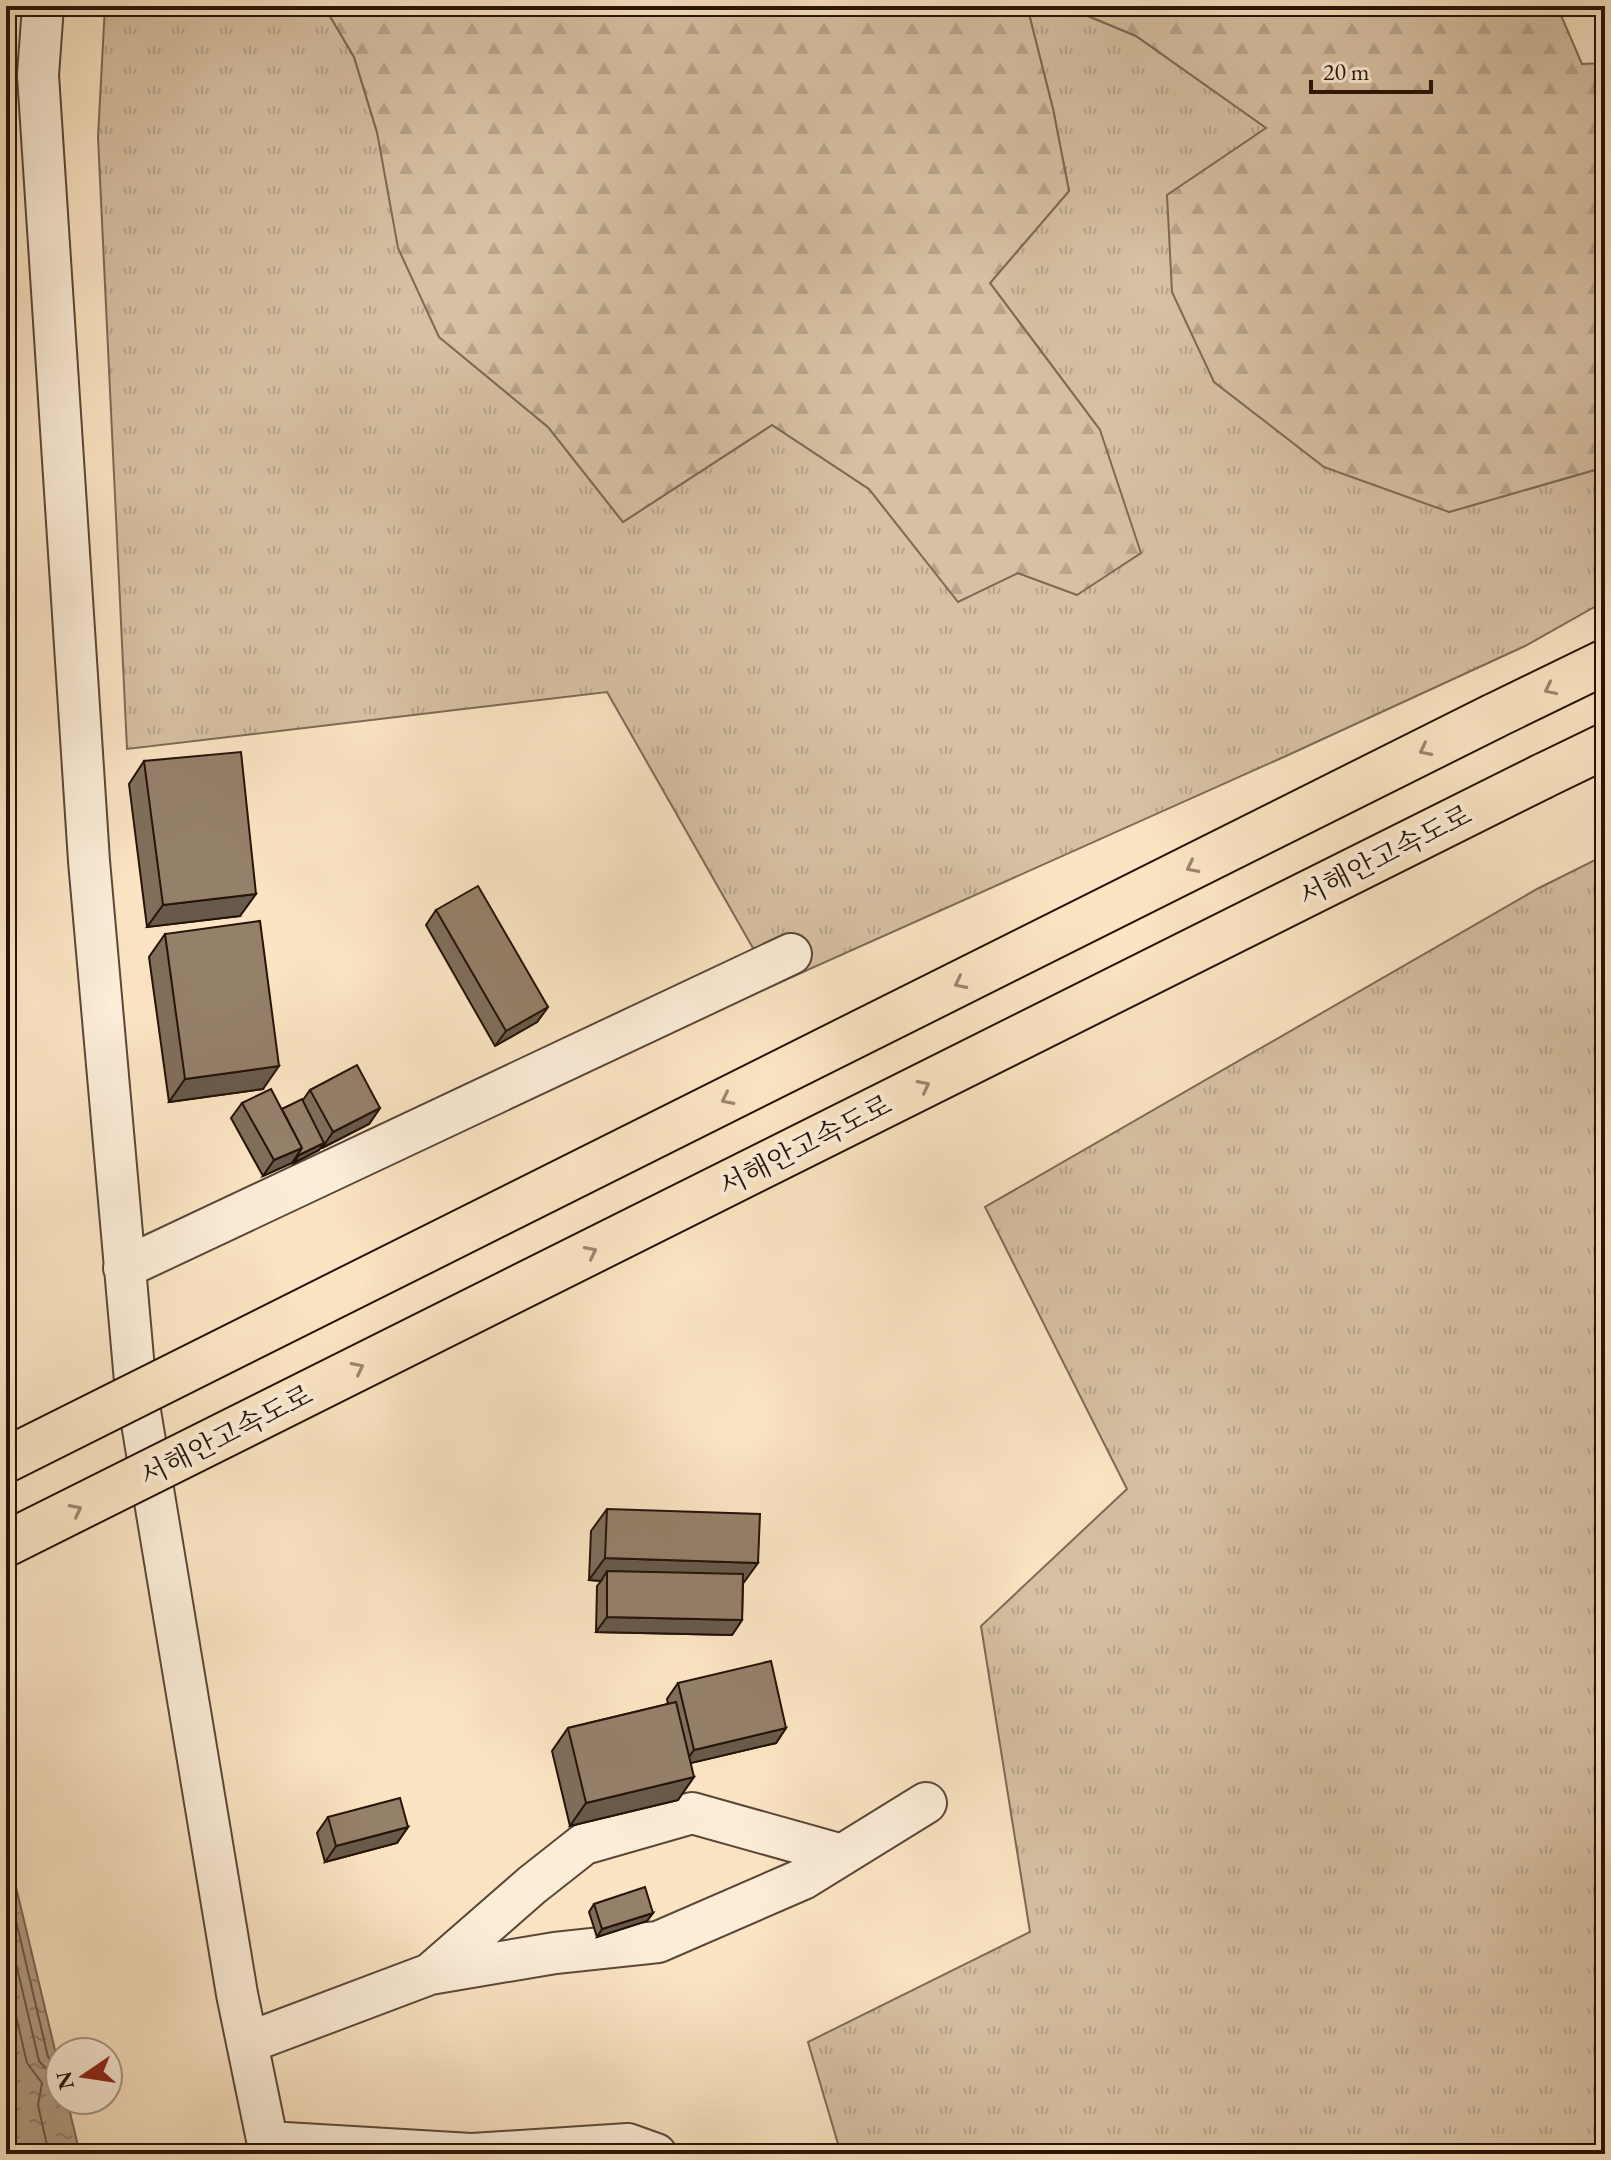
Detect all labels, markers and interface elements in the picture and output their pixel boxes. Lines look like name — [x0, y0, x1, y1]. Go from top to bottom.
scale bar — [1311, 44, 1431, 94]
text: 20 m — [1323, 56, 1370, 87]
one-way arrow — [1543, 679, 1558, 695]
one-way arrow — [1418, 741, 1433, 756]
street label: 서해안고속도로 — [1292, 796, 1478, 914]
one-way arrow — [1186, 857, 1201, 873]
one-way arrow — [953, 973, 968, 989]
one-way arrow — [915, 1080, 930, 1095]
street label: 서해안고속도로 — [712, 1086, 898, 1204]
one-way arrow — [721, 1090, 735, 1106]
one-way arrow — [583, 1246, 597, 1262]
one-way arrow — [350, 1363, 365, 1378]
street label: 서해안고속도로 — [133, 1376, 319, 1494]
one-way arrow — [67, 1504, 82, 1519]
north arrow — [44, 2036, 124, 2116]
text: N — [49, 2068, 81, 2092]

